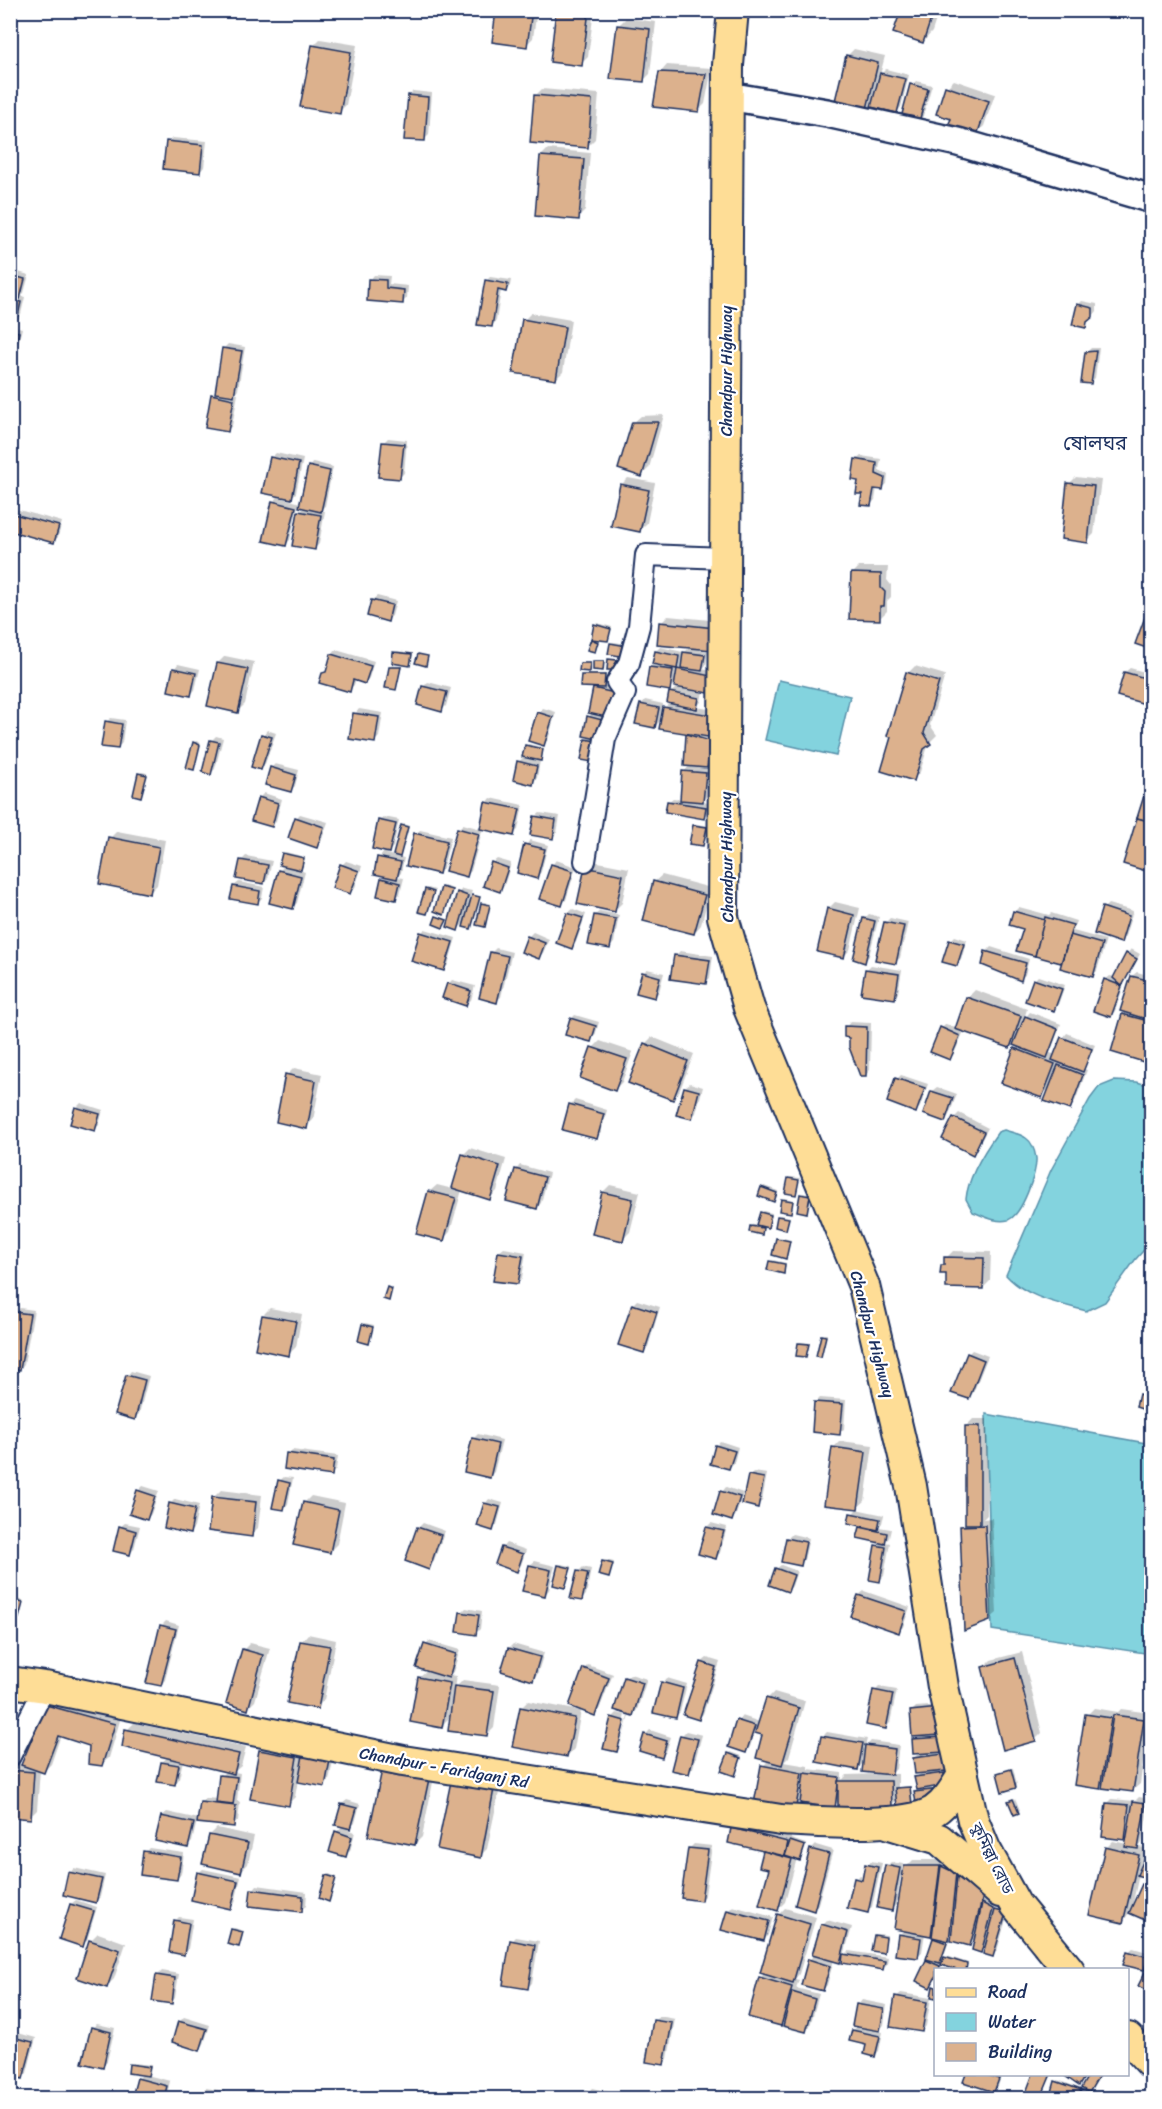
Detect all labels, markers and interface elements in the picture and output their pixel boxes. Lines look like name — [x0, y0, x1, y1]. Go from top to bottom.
street label: Chandpur Highway — [712, 305, 741, 436]
district label: ষোলঘর — [1063, 426, 1128, 461]
street label: Chandpur Highway — [711, 791, 742, 923]
street label: Chandpur Highway — [842, 1267, 904, 1402]
street label: Chandpur - Faridganj Rd — [357, 1738, 532, 1797]
street label: কুমিল্লা রোড — [962, 1816, 1023, 1900]
legend — [934, 1968, 1129, 2076]
text: Road — [988, 1976, 1028, 2008]
text: Water — [988, 2006, 1037, 2038]
text: Building — [988, 2036, 1052, 2068]

